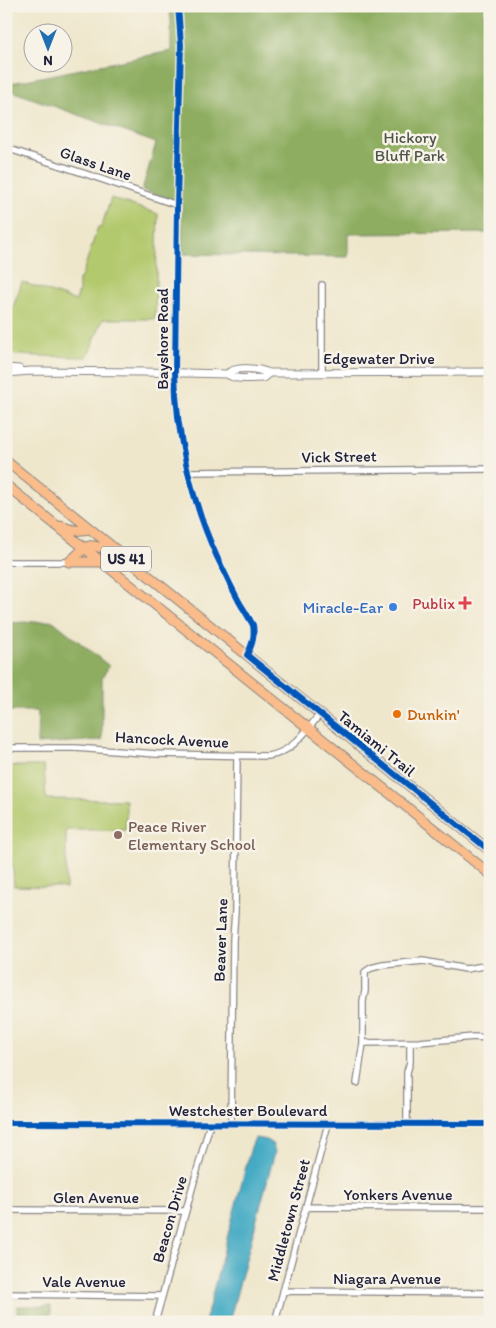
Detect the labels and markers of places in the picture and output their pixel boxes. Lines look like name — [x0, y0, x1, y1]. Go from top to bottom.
place label: Publix — [412, 594, 455, 613]
marker: Publix — [459, 597, 471, 609]
place label: Miracle-Ear — [303, 598, 384, 617]
marker: Miracle-Ear — [387, 601, 399, 613]
place label: Dunkin' — [407, 705, 460, 724]
marker: Dunkin' — [391, 708, 403, 720]
place label: Peace River Elementary School — [128, 817, 256, 854]
marker: Peace River Elementary School — [112, 829, 124, 841]

